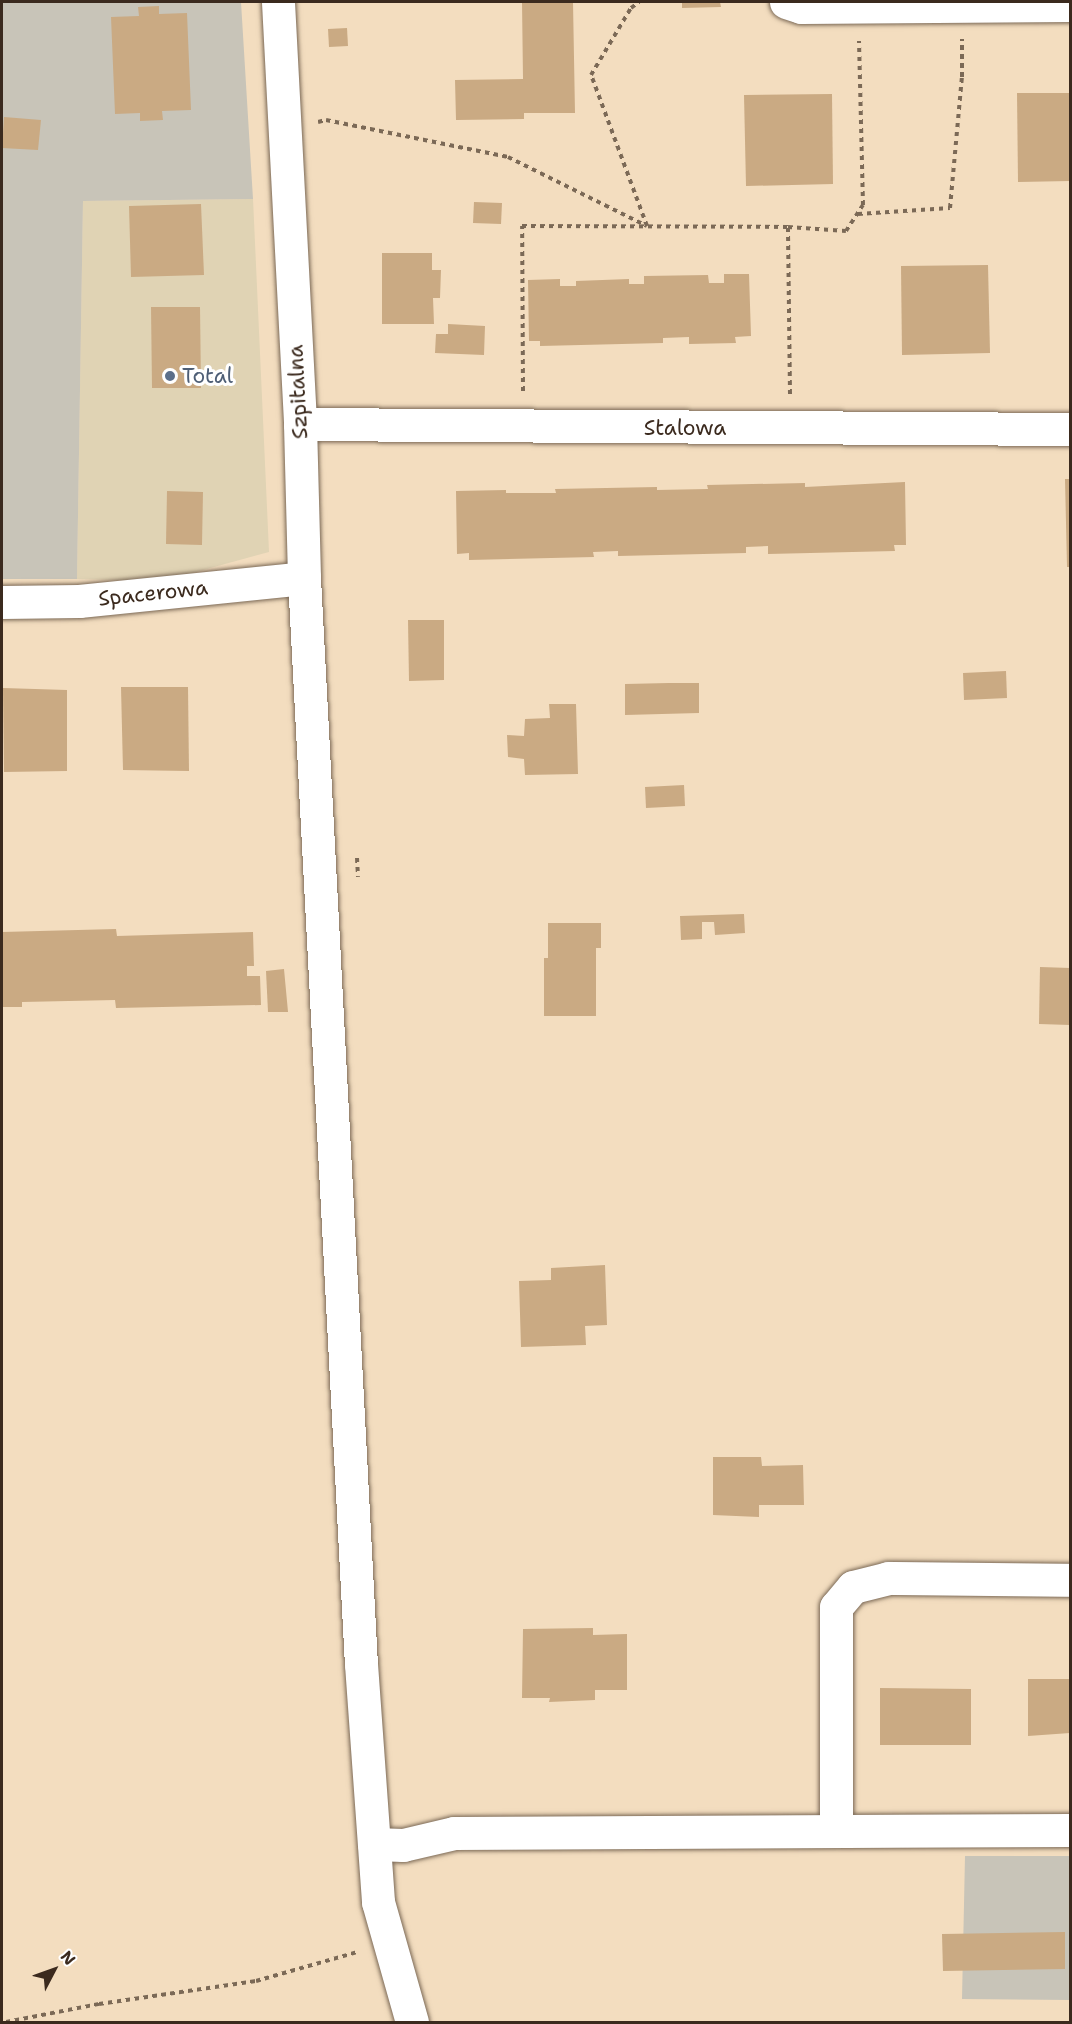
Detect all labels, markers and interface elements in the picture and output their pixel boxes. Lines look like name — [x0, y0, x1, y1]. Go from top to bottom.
street label: Szpitalna — [283, 344, 313, 440]
place label: Total — [182, 363, 233, 389]
marker: Total — [163, 369, 177, 383]
street label: Stalowa — [644, 415, 726, 441]
street label: Spacerowa — [97, 575, 209, 611]
north arrow — [24, 1940, 84, 2000]
text: N — [56, 1946, 80, 1970]

